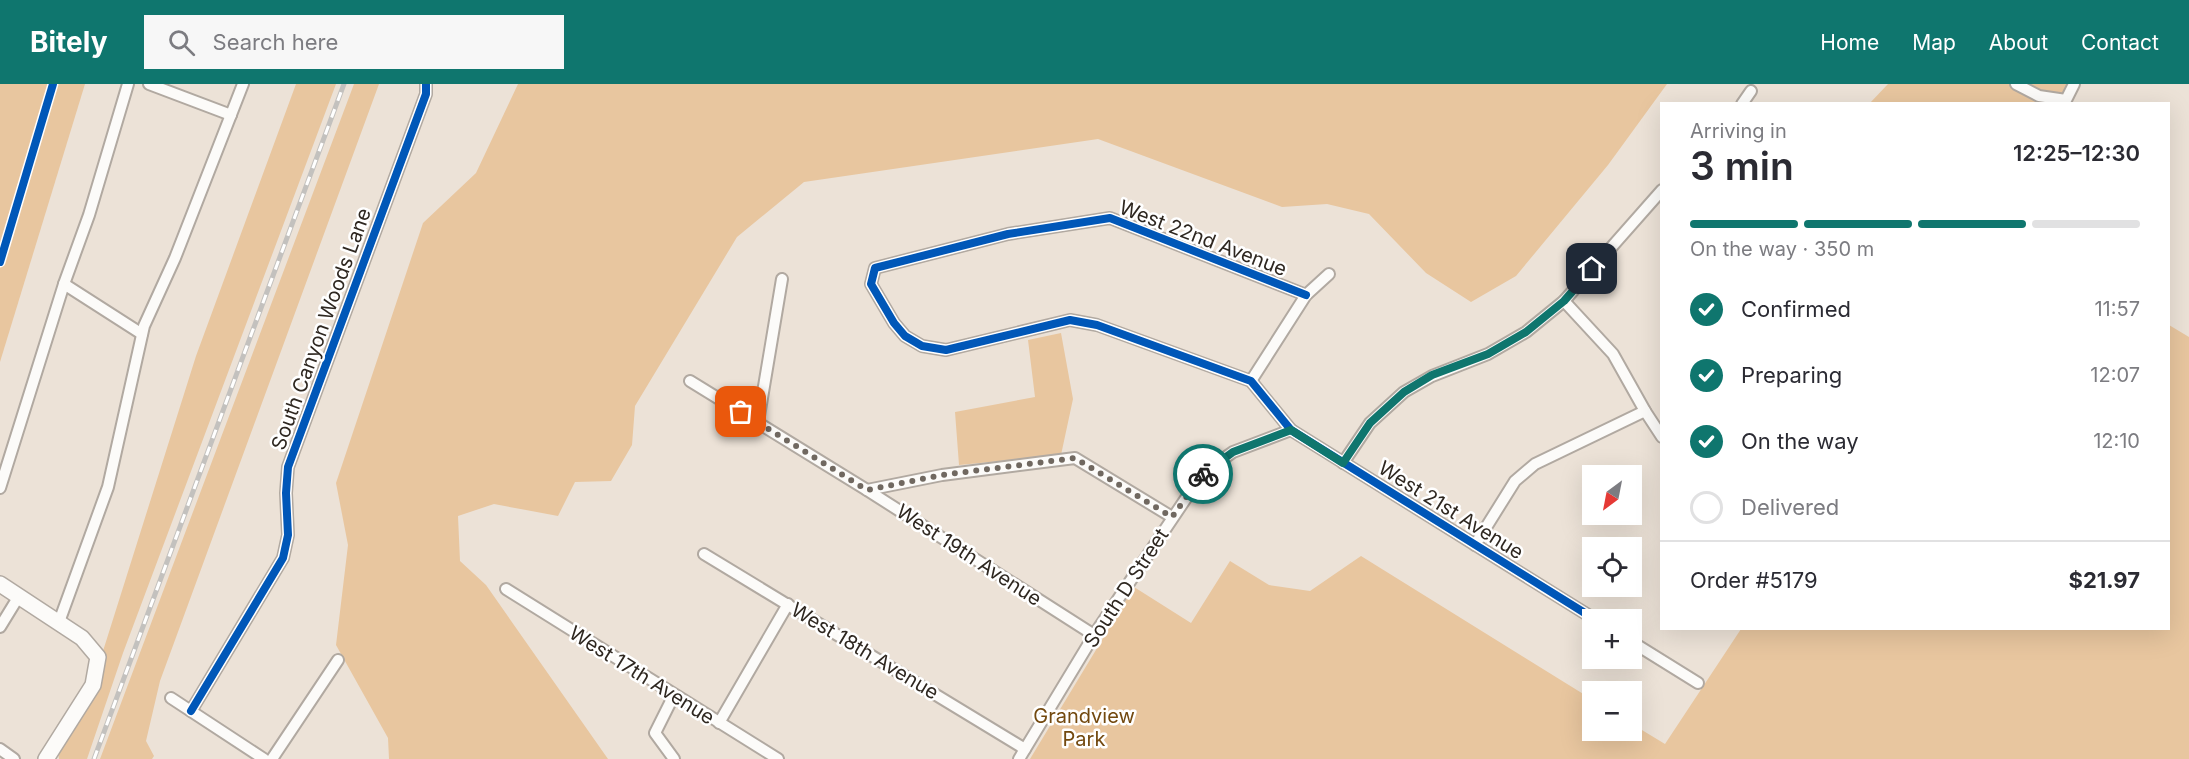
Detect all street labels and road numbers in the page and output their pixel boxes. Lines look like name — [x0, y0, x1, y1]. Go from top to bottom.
street label: West 22nd Avenue — [1116, 195, 1290, 281]
street label: South Canyon Woods Lane — [266, 205, 376, 453]
street label: West 21st Avenue — [1374, 456, 1528, 564]
street label: West 19th Avenue — [892, 499, 1046, 611]
street label: South D Street — [1079, 524, 1174, 652]
street label: West 18th Avenue — [787, 597, 943, 705]
street label: West 17th Avenue — [565, 621, 719, 729]

